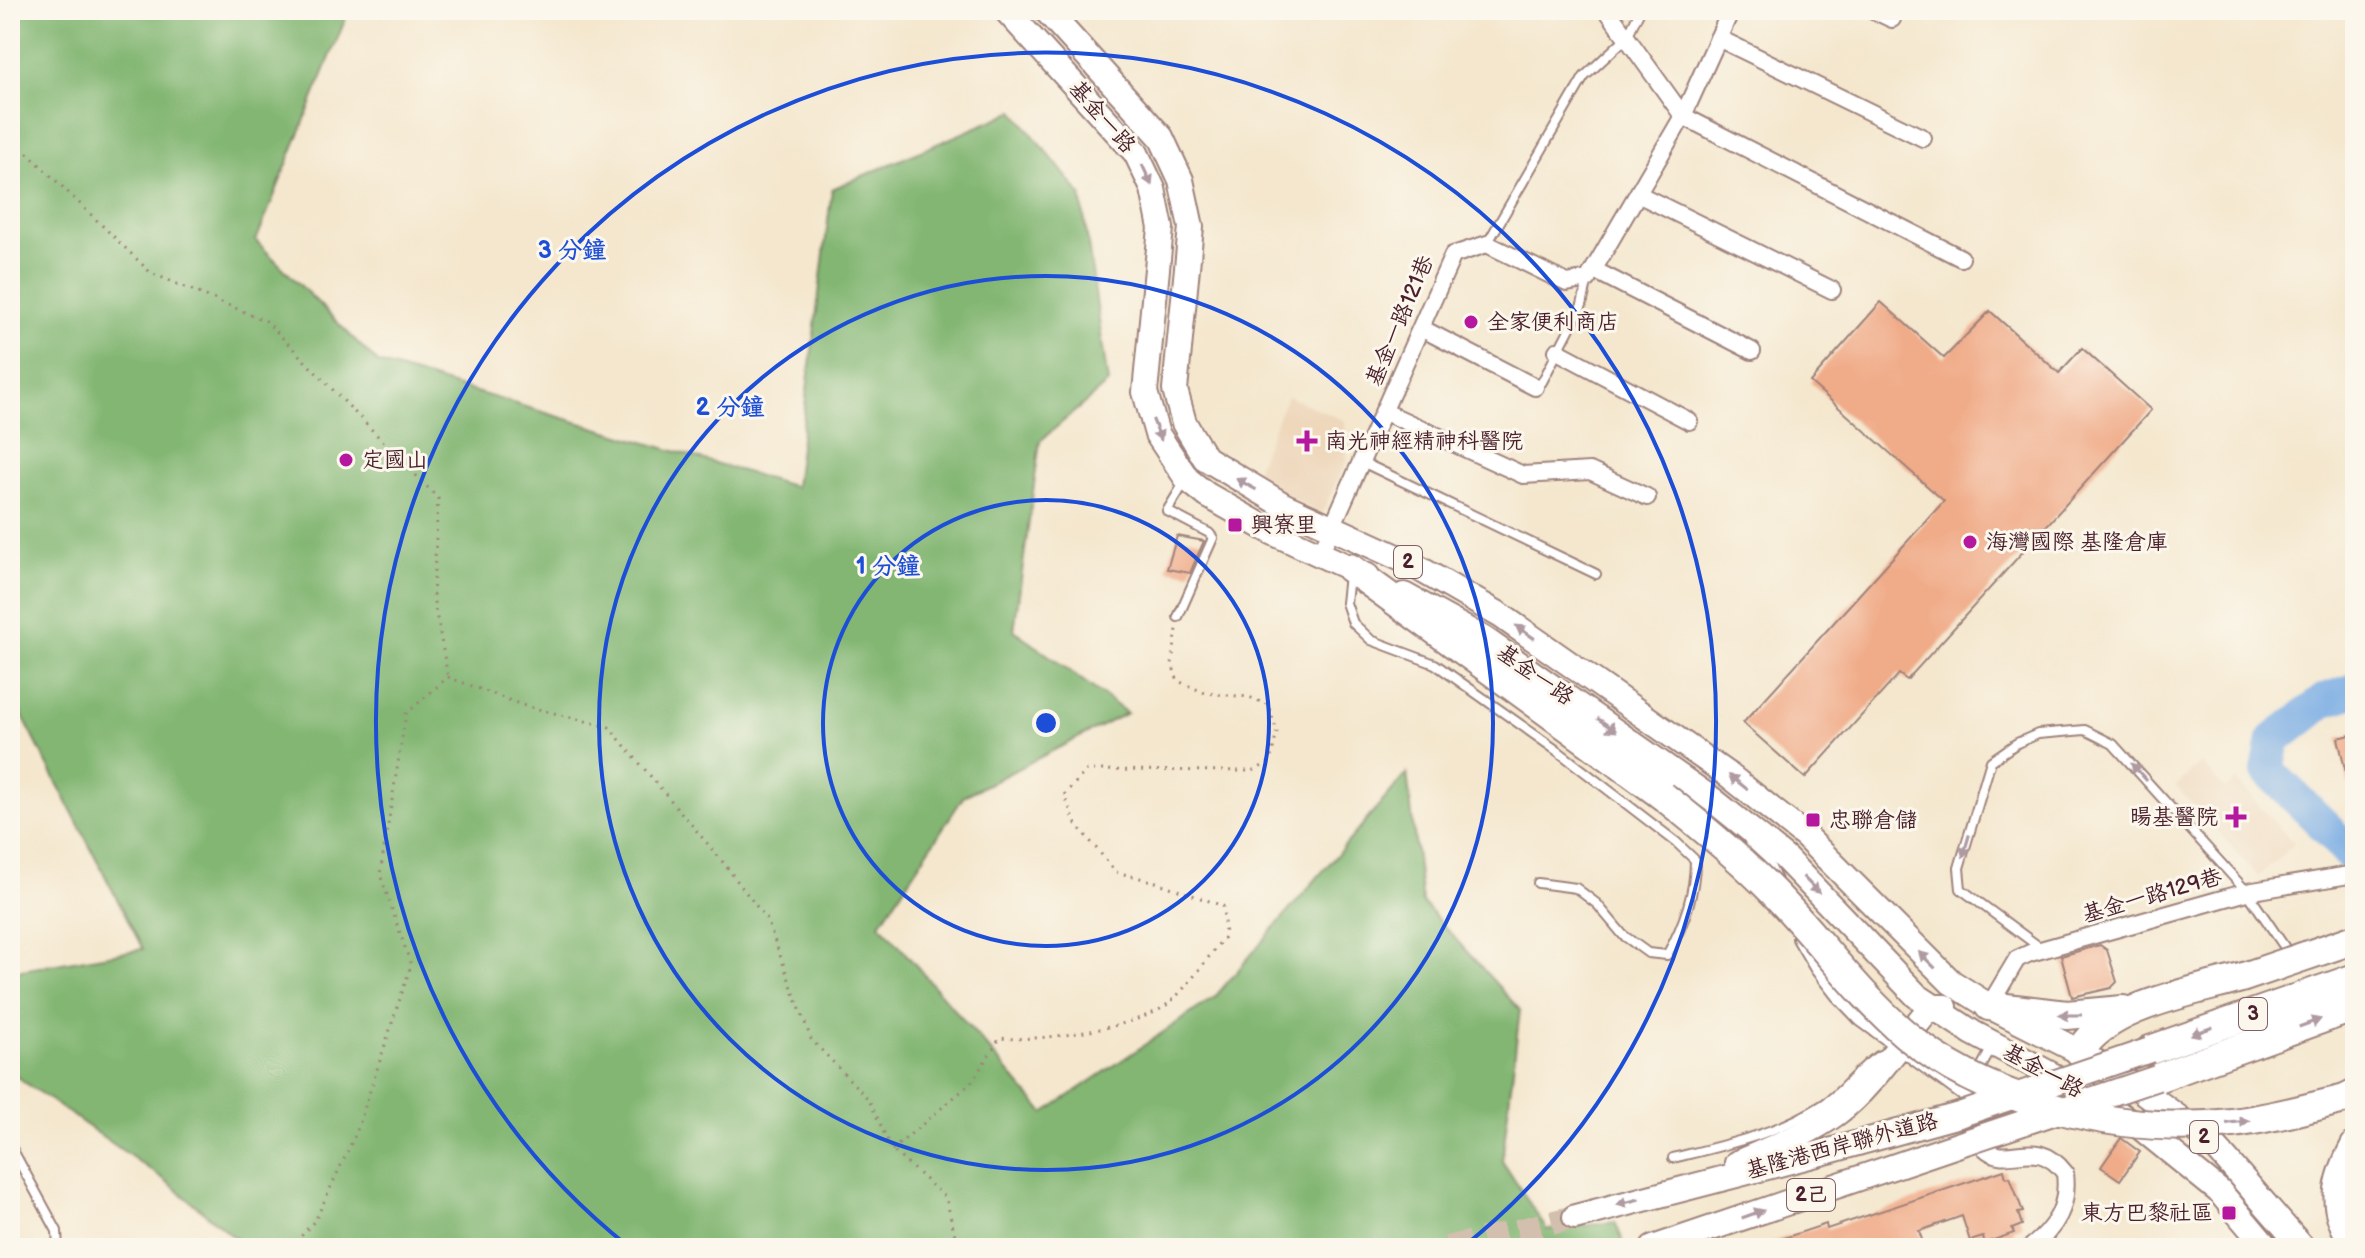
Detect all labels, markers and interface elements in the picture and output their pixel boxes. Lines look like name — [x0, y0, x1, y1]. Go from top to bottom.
street label: 基金一路 — [1063, 75, 1141, 159]
one-way arrow — [1140, 163, 1153, 187]
text: 3 分鐘 — [538, 236, 606, 265]
street label: 基金一路121巷 — [1360, 251, 1440, 391]
place label: 全家便利商店 — [1487, 309, 1619, 336]
marker: 全家便利商店 — [1462, 313, 1480, 331]
text: 2 分鐘 — [696, 393, 764, 422]
one-way arrow — [1151, 418, 1164, 442]
place label: 南光神經精神科醫院 — [1325, 428, 1523, 455]
marker: 南光神經精神科醫院 — [1296, 430, 1318, 452]
place label: 定國山 — [362, 447, 428, 474]
marker: 定國山 — [337, 451, 355, 469]
one-way arrow — [1235, 478, 1258, 491]
place label: 興寮里 — [1251, 512, 1317, 539]
marker: 興寮里 — [1226, 516, 1244, 534]
place label: 海灣國際 基隆倉庫 — [1986, 529, 2168, 556]
marker: 海灣國際 基隆倉庫 — [1961, 533, 1979, 551]
road number: 2 — [1394, 546, 1422, 578]
text: 1 分鐘 — [856, 552, 920, 581]
one-way arrow — [1515, 625, 1536, 640]
street label: 基金一路 — [1491, 639, 1579, 711]
centre of rings — [1032, 709, 1060, 737]
one-way arrow — [1596, 717, 1617, 732]
one-way arrow — [2130, 762, 2148, 781]
one-way arrow — [1728, 774, 1748, 791]
place label: 暘基醫院 — [2130, 804, 2218, 831]
marker: 暘基醫院 — [2225, 806, 2247, 828]
place label: 忠聯倉儲 — [1829, 807, 1917, 834]
marker: 忠聯倉儲 — [1804, 811, 1822, 829]
one-way arrow — [1959, 835, 1972, 859]
street label: 基金一路129巷 — [2079, 863, 2225, 929]
one-way arrow — [1801, 875, 1820, 894]
one-way arrow — [1918, 951, 1937, 970]
road number: 3 — [2239, 998, 2267, 1030]
one-way arrow — [2057, 1009, 2082, 1021]
one-way arrow — [2298, 1016, 2322, 1029]
one-way arrow — [2190, 1026, 2214, 1038]
street label: 基金一路 — [1998, 1038, 2088, 1104]
street label: 基隆港西岸聯外道路 — [1743, 1107, 1941, 1185]
one-way arrow — [2226, 1115, 2251, 1128]
road number: 2 — [2190, 1121, 2218, 1153]
road number: 2己 — [1787, 1179, 1835, 1211]
one-way arrow — [1615, 1196, 1639, 1209]
place label: 東方巴黎社區 — [2081, 1200, 2213, 1227]
marker: 東方巴黎社區 — [2220, 1204, 2238, 1222]
one-way arrow — [1742, 1208, 1766, 1220]

